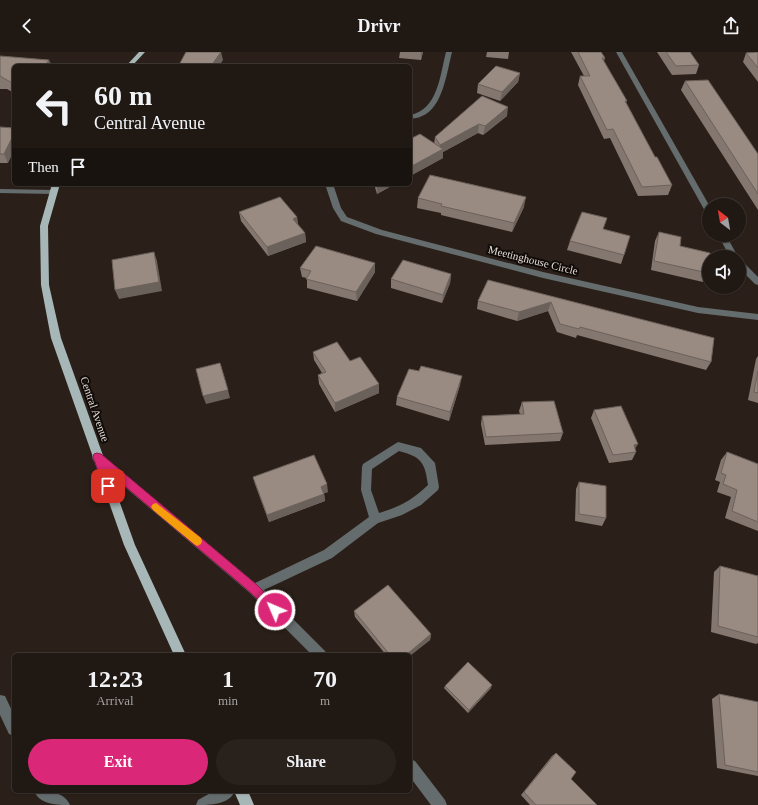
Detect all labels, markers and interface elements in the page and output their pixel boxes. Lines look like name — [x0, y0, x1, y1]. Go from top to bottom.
icon: back — [16, 15, 38, 37]
icon: share — [720, 15, 742, 37]
text: Drivr — [358, 16, 400, 36]
icon: left — [28, 80, 80, 132]
text: 60 m — [94, 80, 152, 111]
text: Central Avenue — [94, 113, 205, 133]
icon: arrive — [67, 156, 89, 178]
text: Then — [28, 159, 59, 175]
north arrow — [702, 198, 746, 242]
map controls — [702, 198, 746, 294]
street label: Meetinghouse Circle — [487, 243, 579, 277]
button: sound — [702, 250, 746, 294]
street label: Central Avenue — [78, 375, 112, 443]
pin — [91, 469, 125, 503]
icon: arrive — [97, 475, 119, 497]
position arrow — [254, 589, 296, 631]
text: 12:23 — [87, 666, 143, 692]
text: 1 — [222, 666, 234, 692]
text: 70 — [313, 666, 337, 692]
text: Arrival — [96, 693, 134, 708]
text: min — [218, 693, 238, 708]
text: m — [320, 693, 330, 708]
button: Exit — [28, 739, 208, 785]
button: Share — [216, 739, 396, 785]

